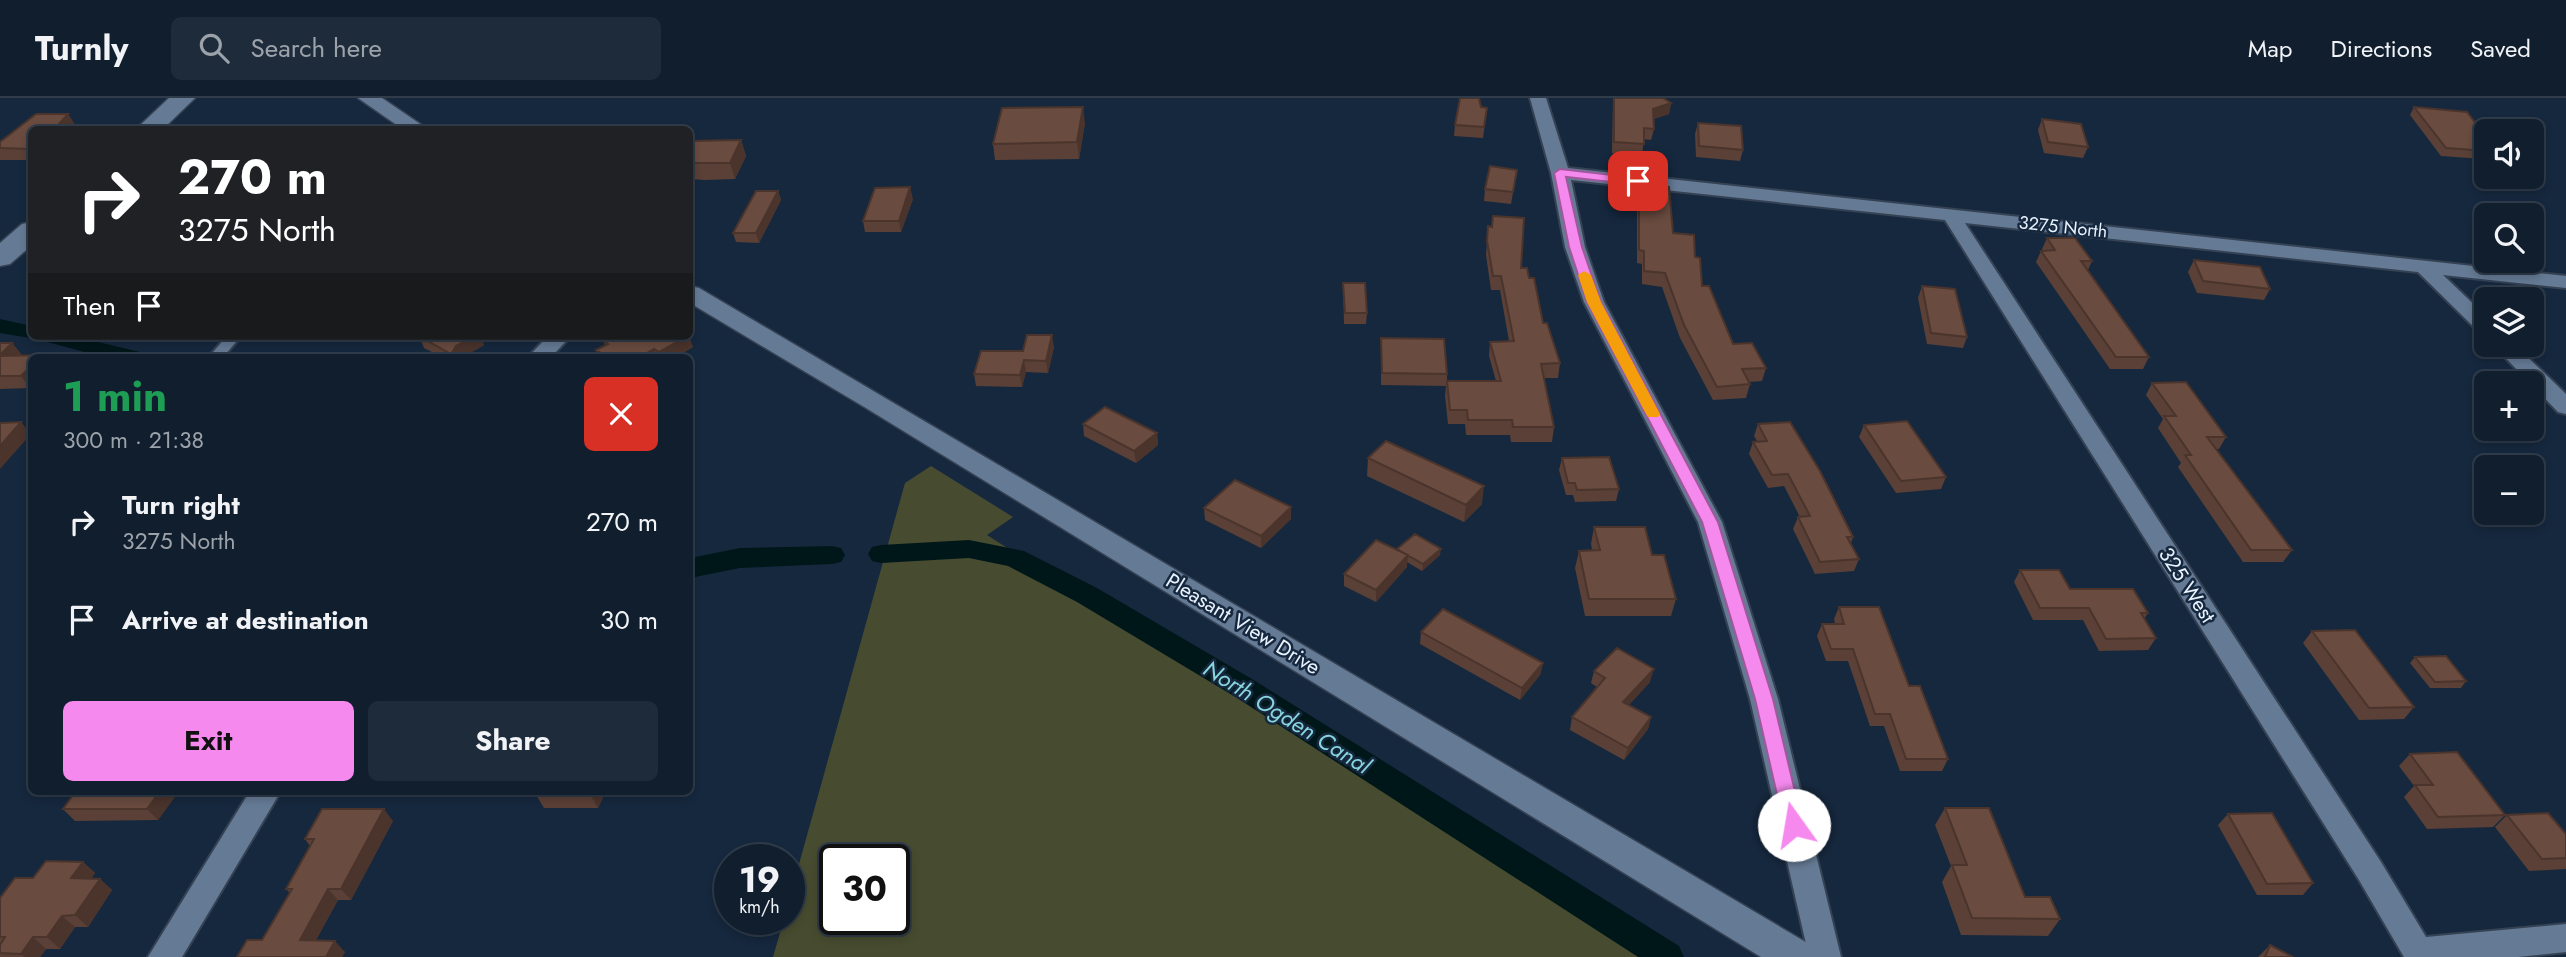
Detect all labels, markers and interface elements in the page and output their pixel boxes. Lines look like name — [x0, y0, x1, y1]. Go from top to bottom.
search box — [171, 17, 661, 80]
text: Turnly — [35, 25, 129, 72]
icon: search — [195, 29, 233, 67]
text: Search here — [251, 29, 382, 67]
text: Map — [2248, 31, 2293, 66]
text: Directions — [2331, 31, 2432, 66]
text: Saved — [2470, 31, 2531, 66]
map controls — [2474, 119, 2544, 525]
button: sound — [2474, 119, 2544, 189]
text: 270 m — [178, 142, 327, 212]
pin — [1608, 151, 1668, 211]
icon: right — [63, 154, 154, 245]
icon: arrive — [1619, 162, 1657, 200]
button: search — [2474, 203, 2544, 273]
text: 3275 North — [178, 207, 336, 253]
street label: 3275 North — [2017, 209, 2109, 245]
text: Then — [63, 287, 116, 325]
icon: arrive — [130, 287, 168, 325]
button: layers — [2474, 287, 2544, 357]
text: 1 min — [63, 366, 167, 427]
button: + — [2474, 371, 2544, 441]
button: close — [584, 377, 658, 451]
text: 300 m · 21:38 — [63, 423, 204, 457]
button: − — [2474, 455, 2544, 525]
text: Turn right — [122, 486, 240, 524]
icon: right — [63, 503, 101, 541]
text: 270 m — [586, 503, 658, 541]
text: 3275 North — [122, 524, 235, 558]
street label: 325 West — [2151, 541, 2223, 629]
street label: Pleasant View Drive — [1160, 566, 1326, 682]
icon: arrive — [63, 601, 101, 639]
text: Arrive at destination — [122, 601, 369, 639]
text: 30 m — [600, 601, 658, 639]
water label: North Ogden Canal — [1197, 652, 1378, 783]
button: Exit — [63, 701, 354, 781]
button: Share — [368, 701, 658, 781]
position arrow — [1757, 788, 1831, 862]
speed limit sign: 30 — [819, 844, 910, 935]
text: 19 — [739, 855, 780, 905]
text: km/h — [739, 894, 780, 920]

